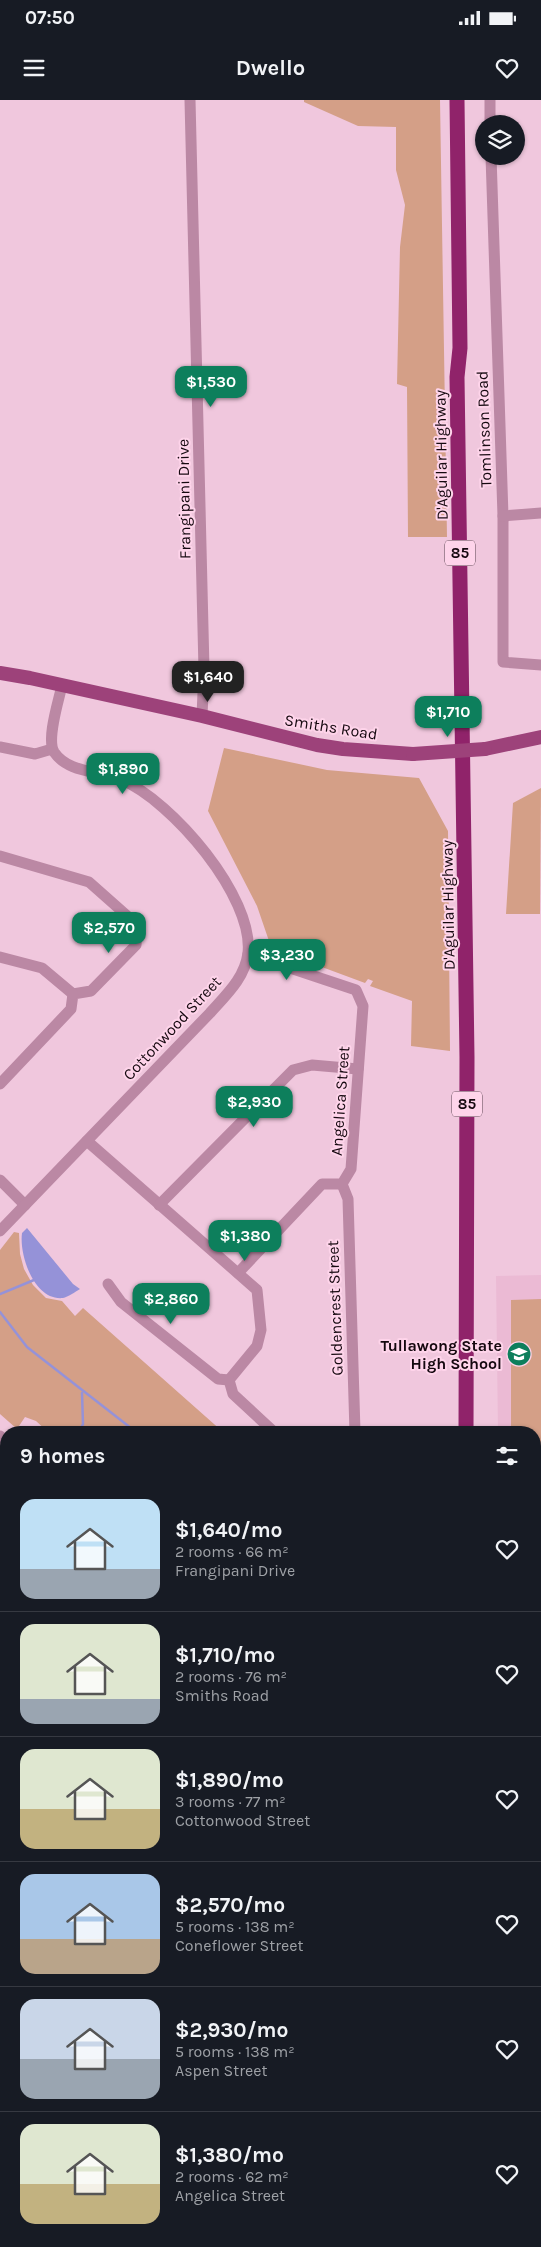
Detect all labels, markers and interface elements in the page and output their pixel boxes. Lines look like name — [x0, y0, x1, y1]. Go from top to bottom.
text: 07:50 — [25, 7, 75, 29]
icon: menu — [20, 54, 48, 82]
icon: heart — [493, 54, 521, 82]
text: Dwello — [236, 55, 305, 81]
map controls — [475, 115, 525, 165]
button: layers — [475, 115, 525, 165]
pin: $1,530 — [170, 366, 252, 408]
street label: Tomlinson Road — [472, 370, 496, 488]
text: $1,530 — [186, 372, 236, 391]
street label: D'Aguilar Highway — [430, 389, 452, 520]
street label: Frangipani Drive — [173, 439, 195, 559]
road number: 85 — [445, 540, 475, 566]
pin: $1,640 — [167, 660, 249, 703]
text: $1,640 — [183, 667, 233, 686]
pin: $1,710 — [407, 696, 489, 738]
text: $1,710 — [426, 702, 470, 721]
street label: Smiths Road — [283, 710, 379, 744]
pin: $1,890 — [82, 752, 164, 795]
text: $1,890 — [98, 759, 149, 778]
street label: D'Aguilar Highway — [437, 839, 459, 970]
pin: $2,570 — [68, 912, 150, 954]
text: $2,570 — [83, 918, 135, 937]
pin: $3,230 — [246, 938, 328, 981]
text: $3,230 — [260, 945, 314, 964]
street label: Cottonwood Street — [119, 972, 225, 1084]
street label: Angelica Street — [327, 1045, 353, 1157]
pin: $2,930 — [213, 1086, 295, 1128]
text: $2,930 — [227, 1092, 281, 1111]
road number: 85 — [452, 1092, 482, 1116]
pin: $1,380 — [204, 1220, 286, 1262]
text: $1,380 — [219, 1226, 271, 1245]
street label: Goldencrest Street — [323, 1240, 347, 1376]
pin: $2,860 — [130, 1282, 212, 1325]
text: $2,860 — [144, 1289, 198, 1308]
place label: Tullawong State High School — [381, 1336, 502, 1373]
school or university icon: Tullawong State High School — [506, 1341, 532, 1367]
icon: filters — [493, 1442, 521, 1470]
text: 9 homes — [20, 1444, 105, 1468]
text: $1,640/mo — [175, 1518, 283, 1542]
icon: home — [60, 1519, 120, 1579]
icon: heart — [493, 1535, 521, 1563]
text: 2 rooms · 66 m² — [175, 1542, 289, 1561]
text: Frangipani Drive — [175, 1561, 295, 1580]
text: $1,710/mo — [175, 1643, 275, 1667]
icon: home — [60, 1644, 120, 1704]
icon: heart — [493, 1660, 521, 1688]
text: 2 rooms · 76 m² — [175, 1667, 287, 1686]
text: Smiths Road — [175, 1686, 269, 1705]
text: $1,890/mo — [175, 1768, 284, 1792]
icon: home — [60, 1769, 120, 1829]
icon: heart — [493, 1785, 521, 1813]
text: 3 rooms · 77 m² — [175, 1792, 286, 1811]
text: Cottonwood Street — [175, 1811, 310, 1830]
text: $2,570/mo — [175, 1893, 285, 1917]
icon: home — [60, 1894, 120, 1954]
icon: heart — [493, 1910, 521, 1938]
text: 5 rooms · 138 m² — [175, 1917, 295, 1936]
text: Coneflower Street — [175, 1936, 303, 1955]
text: $2,930/mo — [175, 2018, 288, 2042]
icon: home — [60, 2019, 120, 2079]
icon: heart — [493, 2035, 521, 2063]
text: 5 rooms · 138 m² — [175, 2042, 295, 2061]
text: Aspen Street — [175, 2061, 268, 2080]
text: $1,380/mo — [175, 2143, 284, 2167]
icon: home — [60, 2144, 120, 2204]
icon: heart — [493, 2160, 521, 2188]
text: 2 rooms · 62 m² — [175, 2167, 289, 2186]
text: Angelica Street — [175, 2186, 285, 2205]

